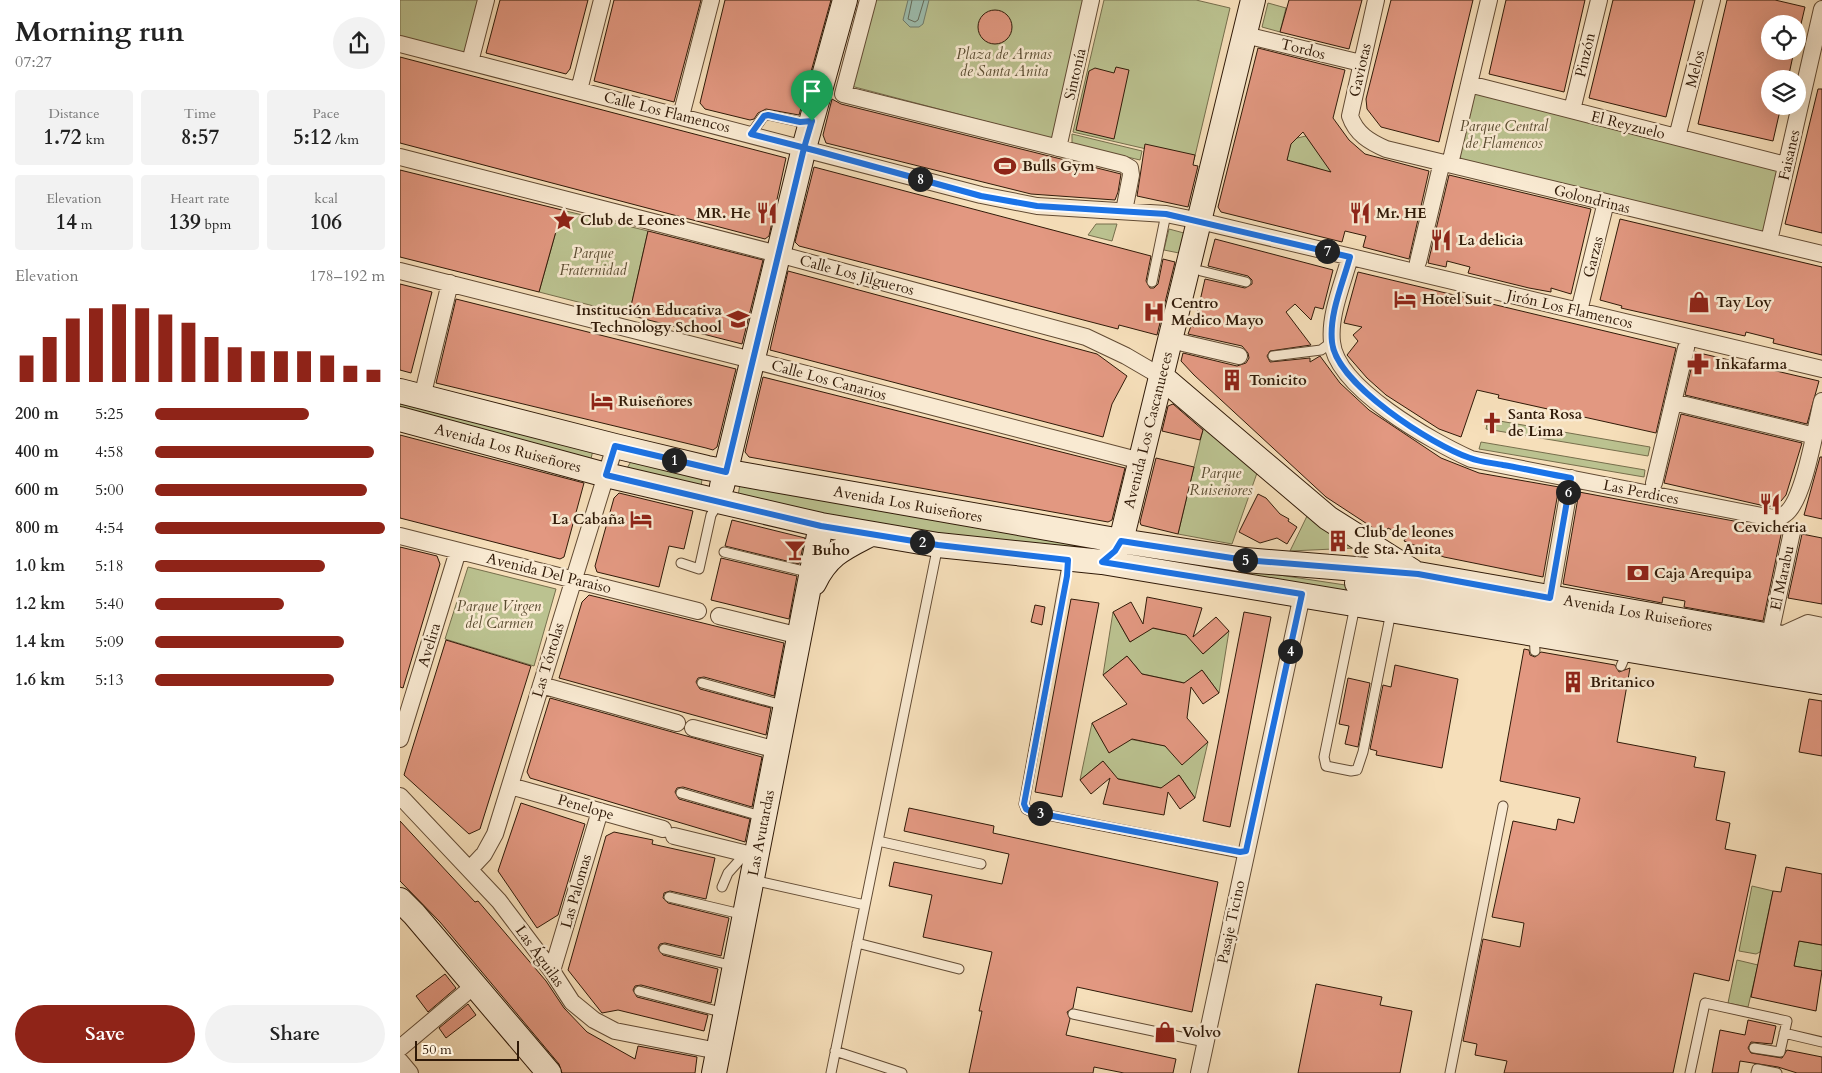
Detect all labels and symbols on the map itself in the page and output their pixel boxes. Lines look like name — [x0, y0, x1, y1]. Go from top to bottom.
street label: Pinzón — [1570, 30, 1600, 79]
street label: Tordos — [1278, 34, 1328, 64]
street label: Gaviotas — [1344, 41, 1376, 99]
park label: Plaza de Armas de Santa Anita — [956, 44, 1052, 81]
street label: Sintonía — [1059, 46, 1091, 102]
street label: Melos — [1681, 48, 1709, 90]
pin — [791, 70, 833, 121]
street label: Calle Los Flamencos — [602, 87, 732, 137]
street label: El Reyzuelo — [1589, 106, 1667, 144]
park label: Parque Central de Flamencos — [1460, 116, 1549, 153]
street label: Faisanes — [1774, 128, 1804, 182]
sports icon: Bulls Gym — [992, 153, 1018, 179]
place label: Bulls Gym — [1022, 156, 1095, 176]
pin: 8 — [908, 166, 932, 192]
street label: Golondrinas — [1552, 180, 1632, 218]
restaurant icon: MR. He — [754, 200, 780, 226]
restaurant icon: Mr. HE — [1347, 200, 1373, 226]
place label: MR. He — [696, 203, 751, 223]
place label: Mr. HE — [1376, 203, 1427, 223]
place icon: Club de Leones — [551, 207, 577, 233]
place label: Club de Leones — [580, 210, 685, 230]
restaurant icon: La delicia — [1428, 227, 1454, 253]
place label: La delicia — [1458, 230, 1524, 250]
street label: Garzas — [1578, 234, 1608, 280]
pin: 7 — [1314, 238, 1340, 264]
park label: Parque Fraternidad — [559, 243, 627, 280]
street label: Calle Los Jilgueros — [798, 250, 916, 300]
street label: Jirón Los Flamencos — [1503, 284, 1635, 333]
hotel icon: Hotel Suit — [1392, 286, 1418, 312]
place label: Hotel Suit — [1422, 289, 1493, 309]
shop icon: Tay Loy — [1686, 289, 1712, 315]
place label: Tay Loy — [1716, 292, 1772, 312]
place label: Centro Medico Mayo — [1171, 293, 1264, 330]
hospital icon: Centro Medico Mayo — [1141, 299, 1167, 325]
place label: Institución Educativa Technology School — [576, 300, 723, 337]
school or university icon: Institución Educativa Technology School — [725, 306, 751, 332]
street label: Avenida Los Cascanueces — [1119, 349, 1177, 511]
pharmacy icon: Inkafarma — [1685, 351, 1711, 377]
place label: Inkafarma — [1715, 354, 1788, 374]
street label: Calle Los Canarios — [769, 355, 889, 405]
building icon: Tonicito — [1219, 367, 1245, 393]
place label: Tonicito — [1249, 370, 1307, 390]
hotel icon: Ruiseñores — [589, 388, 615, 414]
place label: Ruiseñores — [618, 391, 692, 411]
place label: Santa Rosa de Lima — [1508, 404, 1583, 441]
church icon: Santa Rosa de Lima — [1479, 410, 1505, 436]
street label: Avenida Los Ruiseñores — [432, 419, 584, 477]
pin: 1 — [662, 448, 686, 472]
park label: Parque Ruiseñores — [1189, 463, 1253, 500]
street label: Las Perdices — [1601, 475, 1681, 509]
pin: 6 — [1556, 480, 1580, 504]
street label: Avenida Los Ruiseñores — [832, 481, 984, 527]
restaurant icon: Cevicheria — [1757, 491, 1783, 517]
hotel icon: La Cabaña — [628, 506, 654, 532]
place label: La Cabaña — [552, 509, 626, 529]
place label: Cevicheria — [1733, 517, 1807, 537]
place label: Club de leones de Sta. Anita — [1354, 522, 1454, 559]
building icon: Club de leones de Sta. Anita — [1325, 528, 1351, 554]
pin: 2 — [910, 530, 934, 554]
bar icon: Buho — [782, 537, 808, 563]
place label: Buho — [812, 540, 850, 560]
street label: El Marabu — [1765, 544, 1799, 612]
street label: Avenida Del Paraiso — [485, 548, 613, 598]
pin: 5 — [1232, 548, 1258, 572]
bank icon: Caja Arequipa — [1625, 560, 1651, 586]
place label: Caja Arequipa — [1654, 563, 1752, 583]
street label: Avenida Los Ruiseñores — [1562, 590, 1714, 636]
park label: Parque Virgen del Carmen — [457, 596, 542, 633]
street label: Avelira — [413, 620, 445, 669]
street label: Las Tórtolas — [527, 620, 569, 700]
pin: 4 — [1278, 638, 1302, 664]
building icon: Britanico — [1560, 669, 1586, 695]
place label: Britanico — [1590, 672, 1655, 692]
street label: Las Avutardas — [743, 788, 779, 878]
street label: Penelope — [555, 789, 617, 825]
pin: 3 — [1028, 800, 1052, 826]
street label: Las Palomas — [556, 852, 596, 930]
street label: Pasaje Ticino — [1212, 878, 1250, 966]
street label: Las Águilas — [511, 921, 569, 991]
shop icon: Volvo — [1152, 1019, 1178, 1045]
place label: Volvo — [1182, 1022, 1221, 1042]
scale bar — [415, 1038, 519, 1061]

